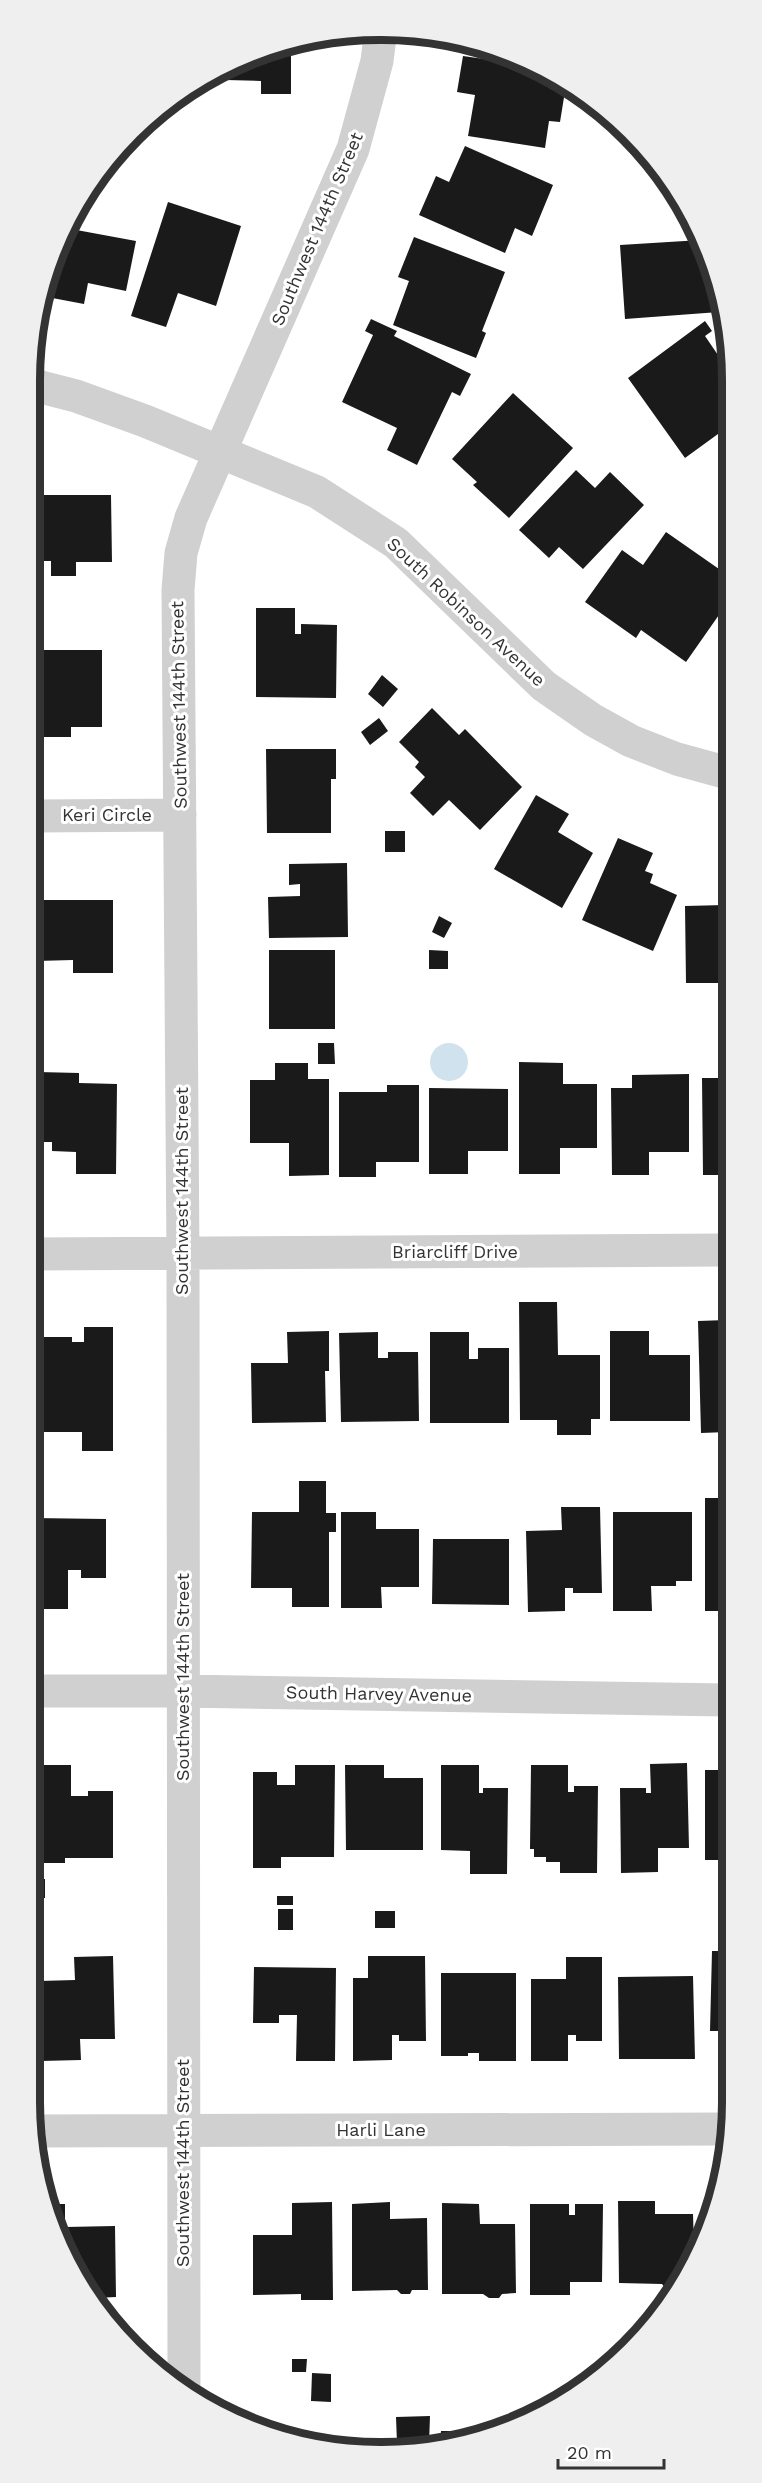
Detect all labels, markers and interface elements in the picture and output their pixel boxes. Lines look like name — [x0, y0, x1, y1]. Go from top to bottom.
street label: Southwest 144th Street — [266, 129, 367, 329]
street label: South Robinson Avenue — [383, 533, 550, 690]
street label: Southwest 144th Street — [166, 600, 191, 809]
street label: Keri Circle — [62, 804, 152, 825]
street label: Southwest 144th Street — [171, 1087, 192, 1295]
street label: Briarcliff Drive — [392, 1241, 518, 1262]
street label: Southwest 144th Street — [172, 1573, 193, 1781]
street label: South Harvey Avenue — [286, 1681, 472, 1706]
street label: Southwest 144th Street — [172, 2059, 193, 2267]
street label: Harli Lane — [336, 2119, 426, 2140]
scale bar — [558, 2432, 664, 2470]
text: 20 m — [567, 2442, 612, 2463]

